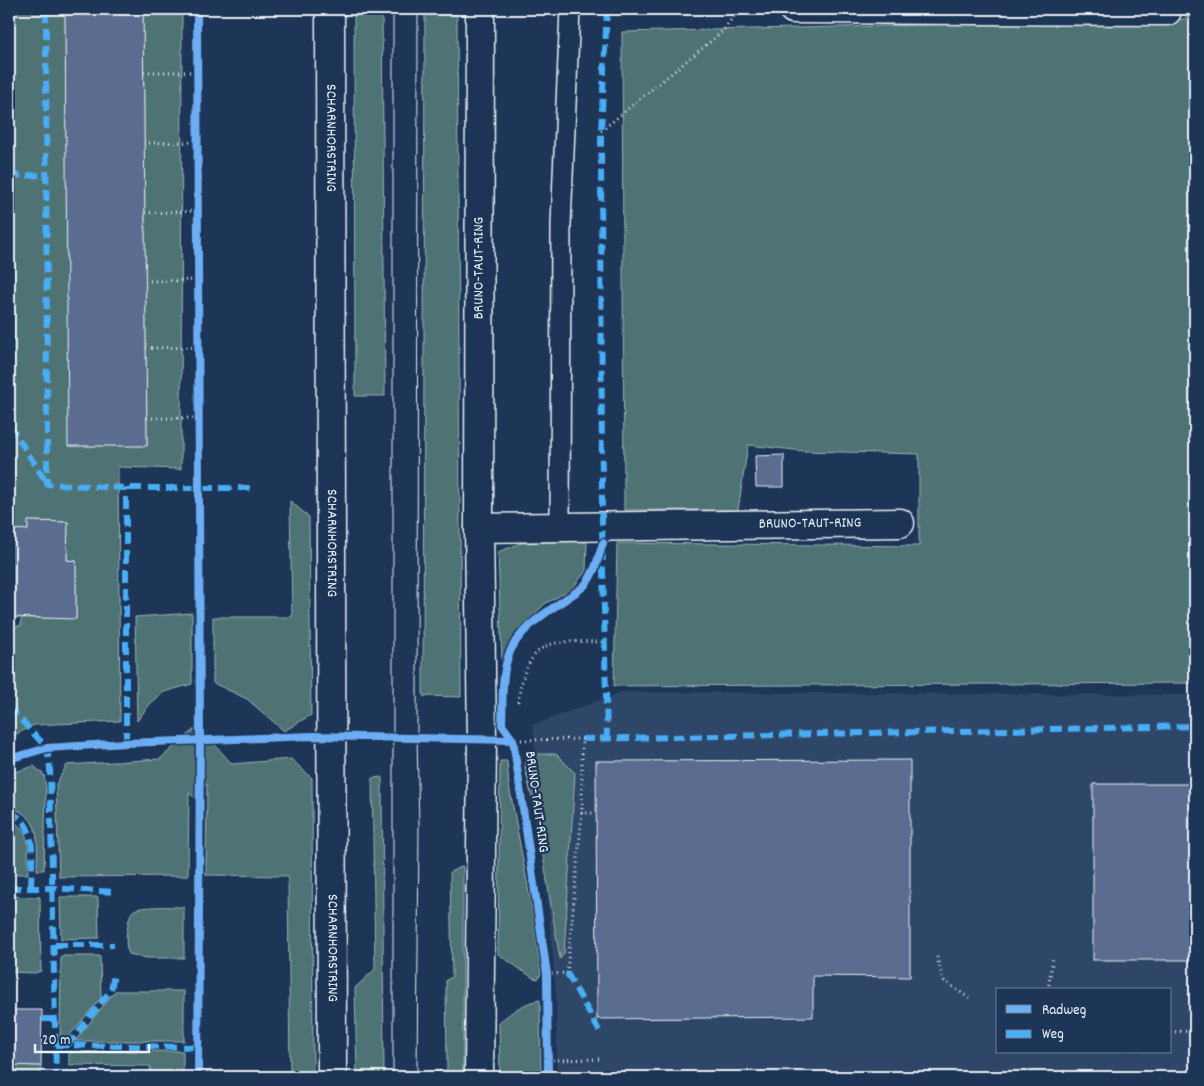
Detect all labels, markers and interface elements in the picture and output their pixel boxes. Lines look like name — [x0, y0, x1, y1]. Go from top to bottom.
street label: SCHARNHORSTRING — [319, 84, 341, 192]
street label: BRUNO-TAUT-RING — [468, 217, 491, 319]
street label: SCHARNHORSTRING — [320, 489, 342, 597]
street label: BRUNO-TAUT-RING — [759, 512, 861, 536]
street label: BRUNO-TAUT-RING — [518, 750, 554, 854]
street label: SCHARNHORSTRING — [321, 894, 343, 1002]
legend — [996, 988, 1172, 1054]
text: Radweg — [1042, 1000, 1086, 1022]
scale bar — [35, 1021, 149, 1053]
text: Weg — [1042, 1024, 1064, 1046]
text: 20 m — [42, 1030, 70, 1052]

